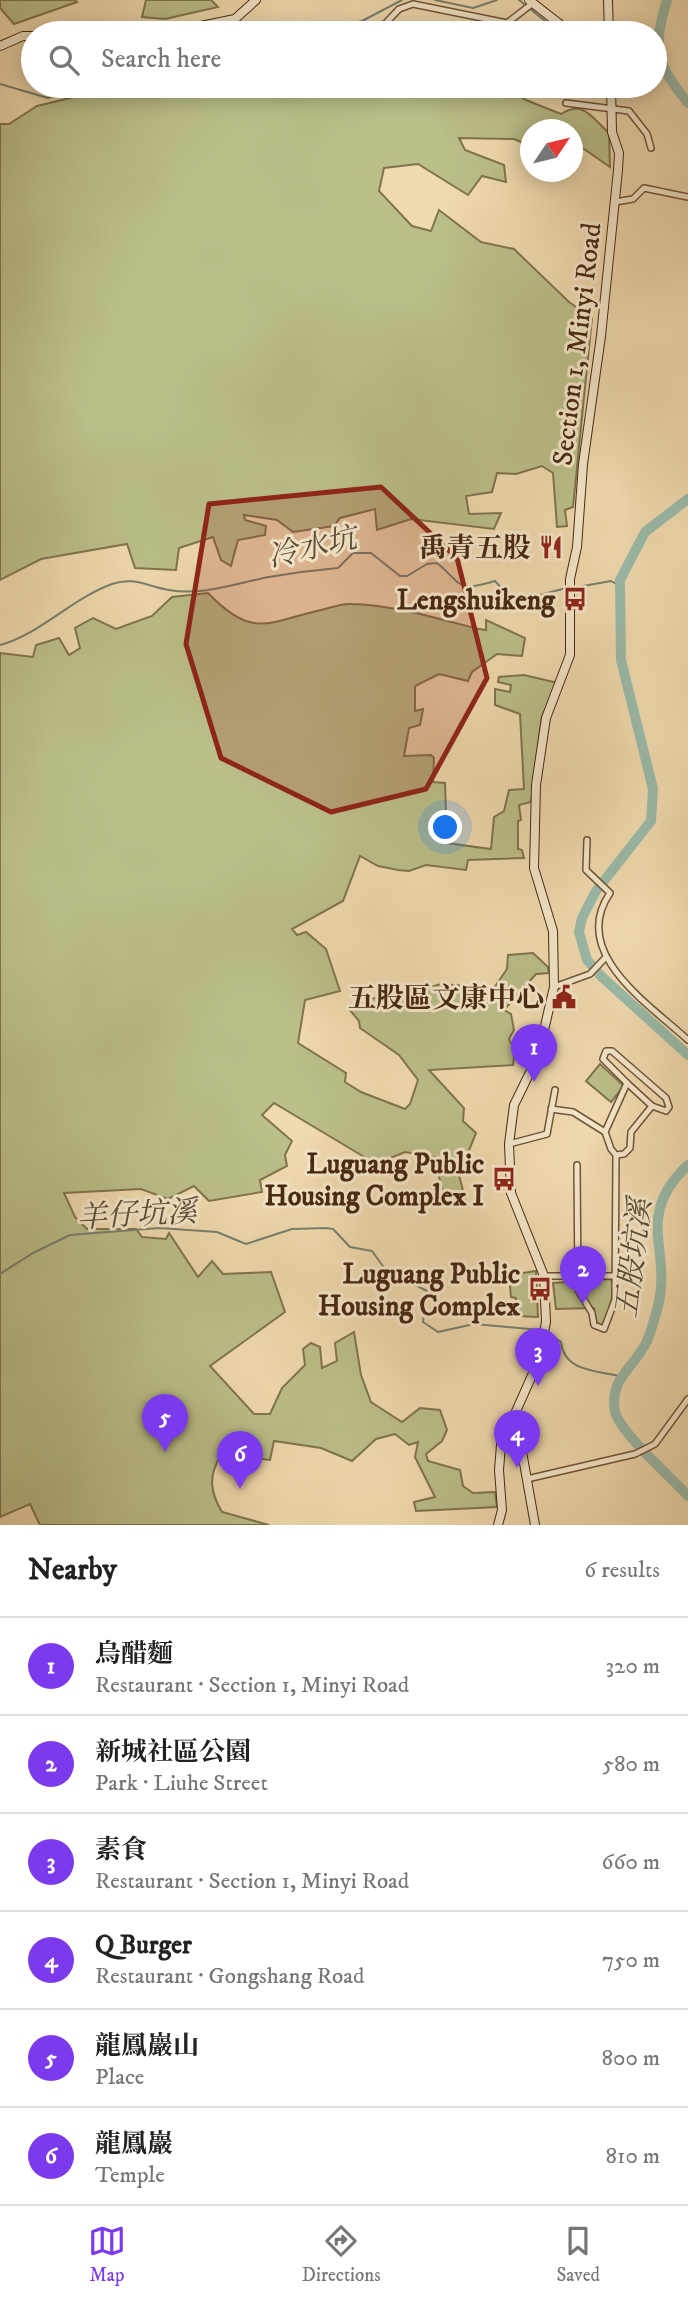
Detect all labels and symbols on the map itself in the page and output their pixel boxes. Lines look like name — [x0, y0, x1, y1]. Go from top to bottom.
north arrow — [520, 119, 583, 182]
street label: Section 1, Minyi Road — [545, 221, 610, 468]
water label: 冷水坑 — [264, 519, 364, 577]
place label: 禹青五股 — [419, 531, 531, 566]
restaurant icon: 禹青五股 — [537, 533, 565, 561]
place label: Lengshuikeng — [397, 583, 556, 618]
bus stop icon: Lengshuikeng — [561, 585, 589, 613]
your location — [428, 810, 462, 844]
place label: 五股區文康中心 — [348, 981, 544, 1016]
public building icon: 五股區文康中心 — [550, 983, 578, 1011]
pin: 1 — [511, 1024, 557, 1082]
place label: Luguang Public Housing Complex I — [265, 1147, 484, 1214]
bus stop icon: Luguang Public Housing Complex I — [490, 1165, 518, 1193]
water label: 五股坑溪 — [609, 1193, 661, 1320]
water label: 羊仔坑溪 — [76, 1194, 201, 1237]
pin: 2 — [560, 1246, 606, 1304]
place label: Luguang Public Housing Complex — [318, 1257, 520, 1324]
bus stop icon: Luguang Public Housing Complex — [526, 1275, 554, 1303]
pin: 3 — [515, 1328, 561, 1386]
pin: 5 — [142, 1394, 188, 1452]
pin: 4 — [494, 1410, 540, 1468]
pin: 6 — [217, 1431, 263, 1489]

